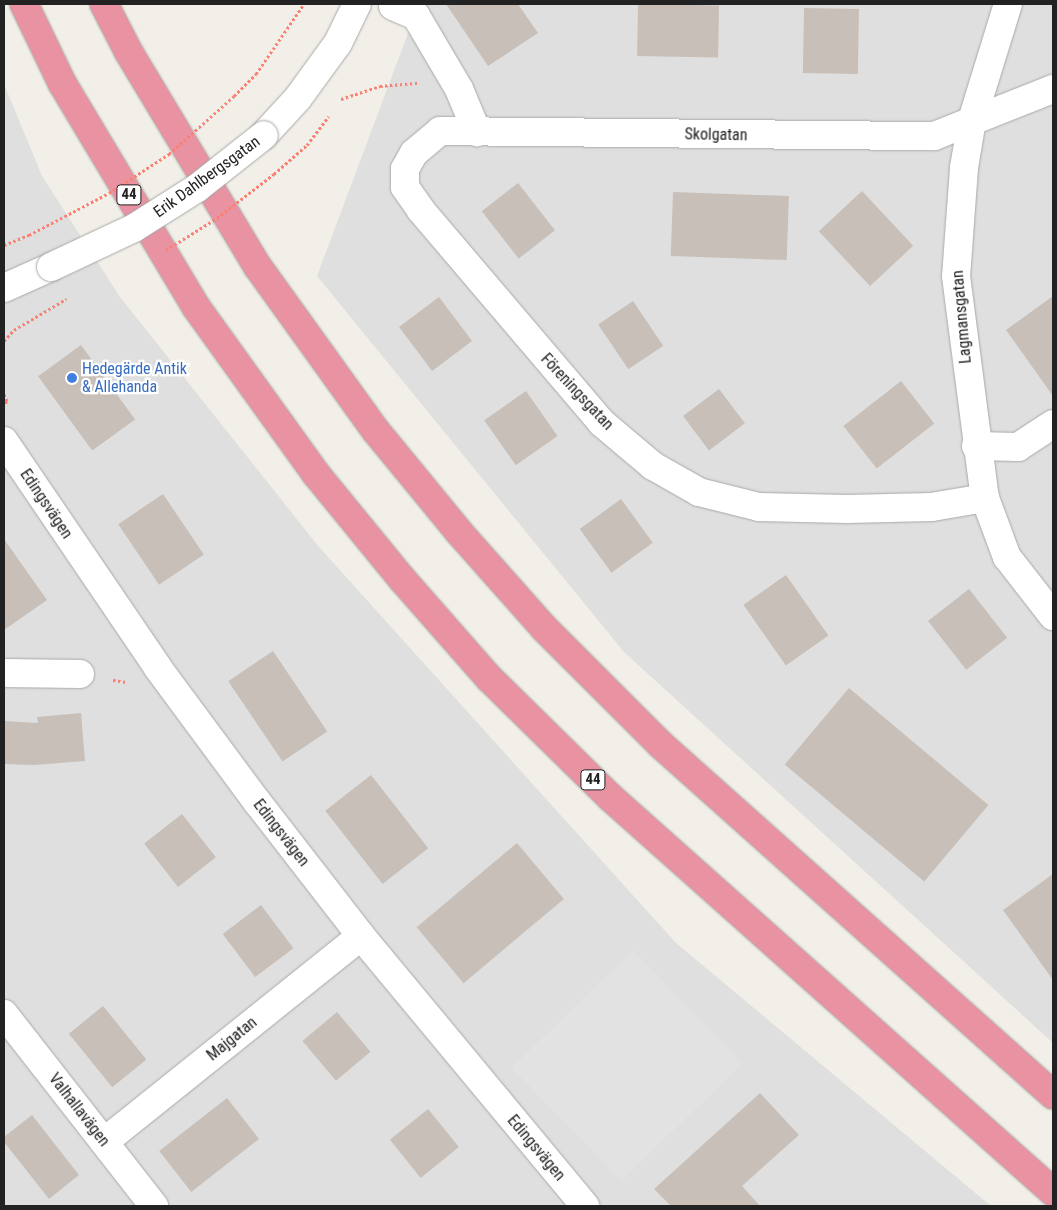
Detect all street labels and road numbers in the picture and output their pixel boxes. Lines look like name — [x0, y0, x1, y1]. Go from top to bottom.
street label: Skolgatan — [684, 125, 748, 145]
street label: Erik Dahlbergsgatan — [150, 132, 264, 222]
road number: 44 — [115, 182, 143, 208]
street label: Lagmansgatan — [948, 270, 976, 364]
street label: Föreningsgatan — [537, 350, 617, 434]
street label: Edingsvägen — [16, 466, 76, 542]
road number: 44 — [579, 768, 607, 792]
street label: Edingsvägen — [249, 796, 313, 870]
street label: Majgatan — [203, 1013, 261, 1065]
street label: Valhallavägen — [44, 1070, 114, 1150]
street label: Edingsvägen — [503, 1111, 569, 1185]

